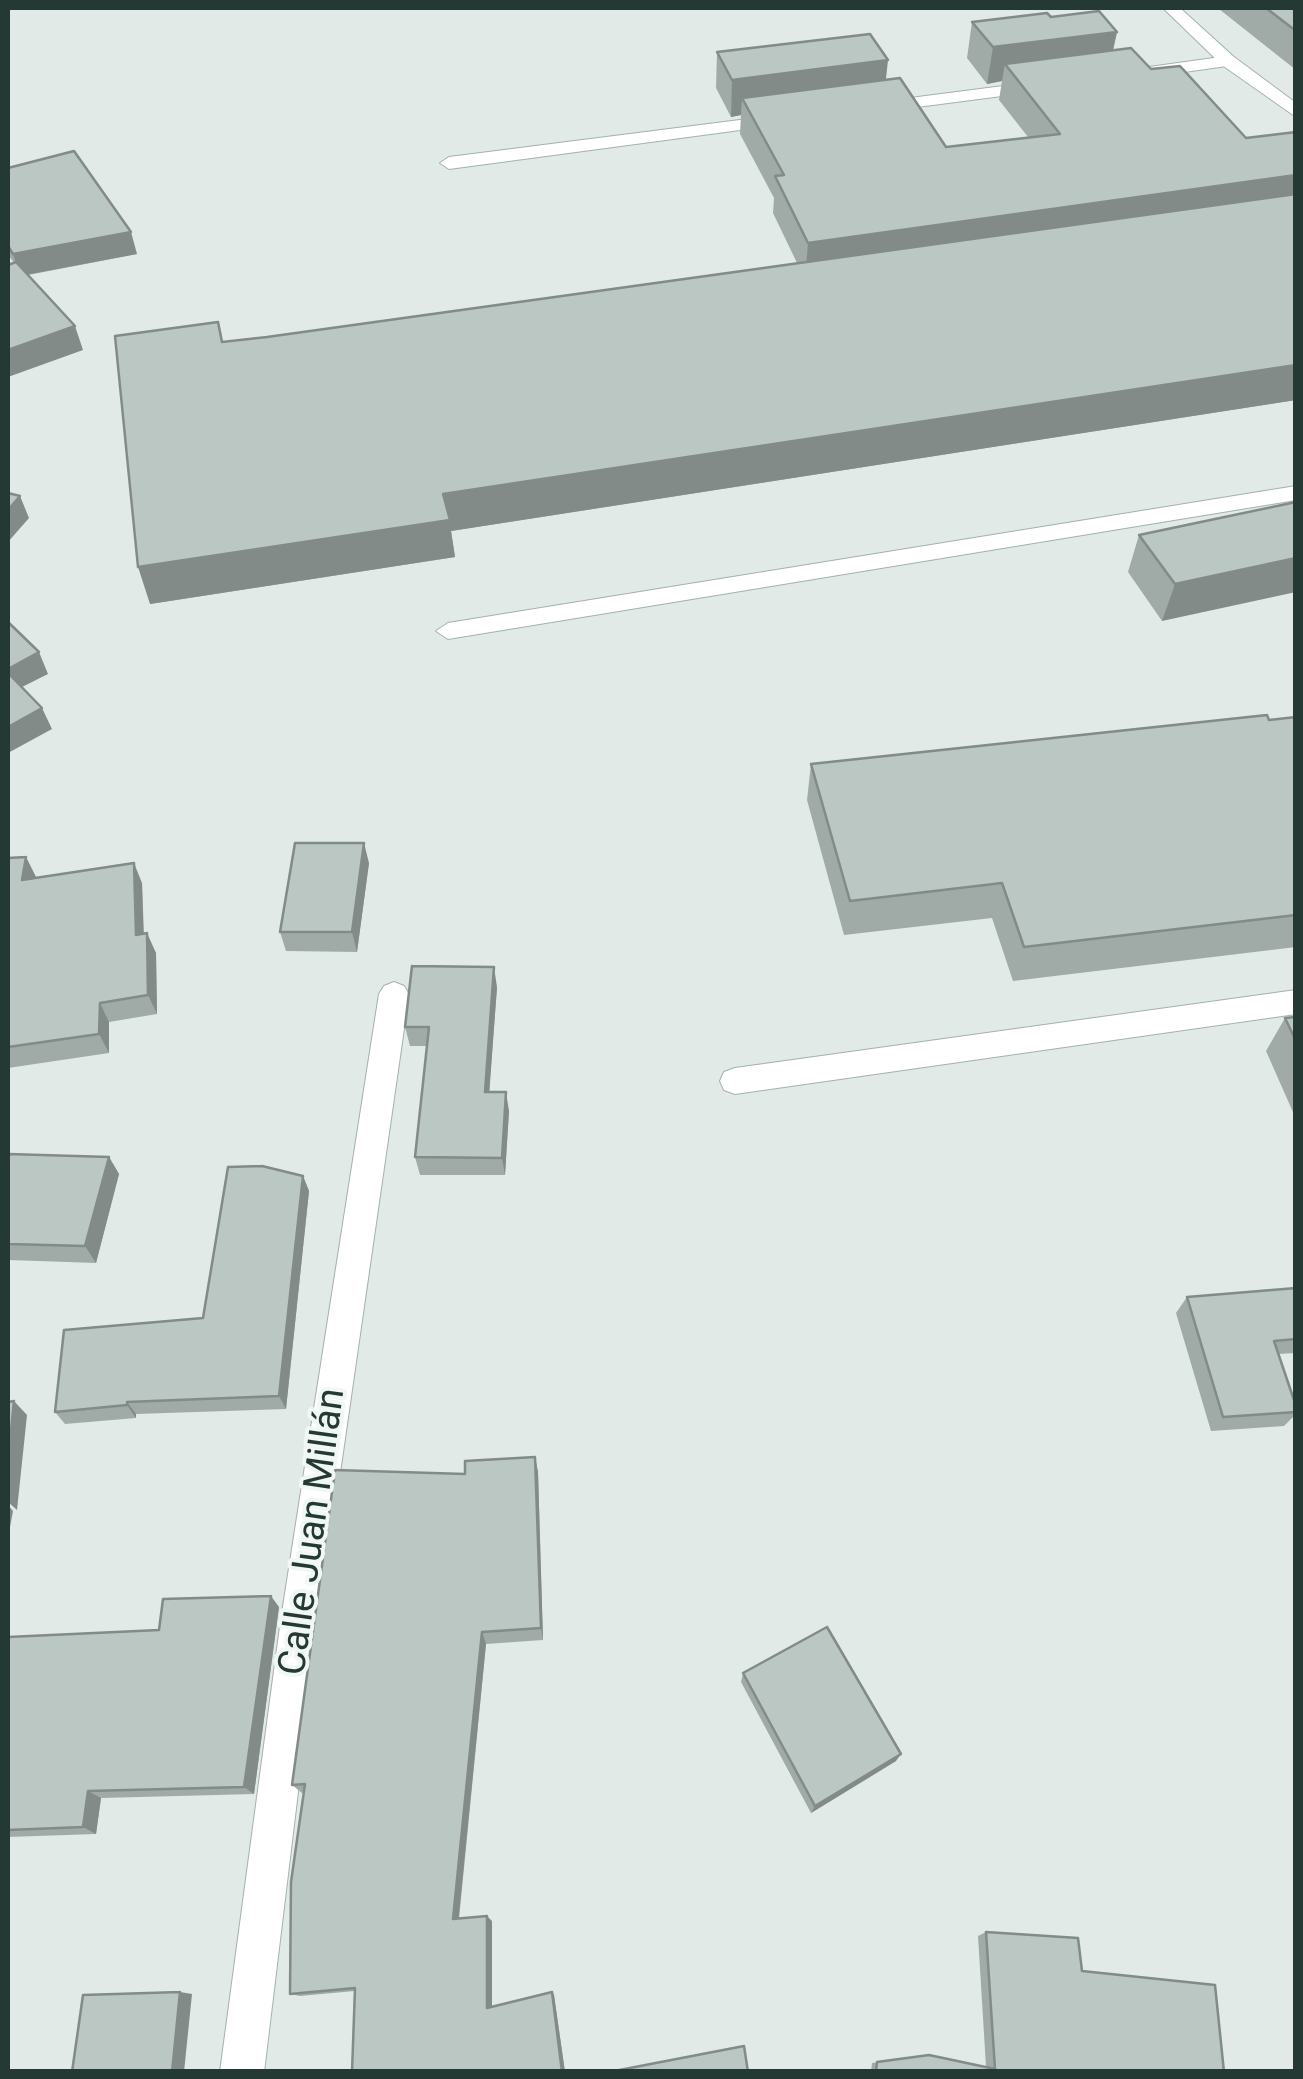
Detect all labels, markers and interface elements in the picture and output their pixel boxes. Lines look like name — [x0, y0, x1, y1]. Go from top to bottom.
street label: Calle Juan Millán — [271, 1386, 357, 1678]

